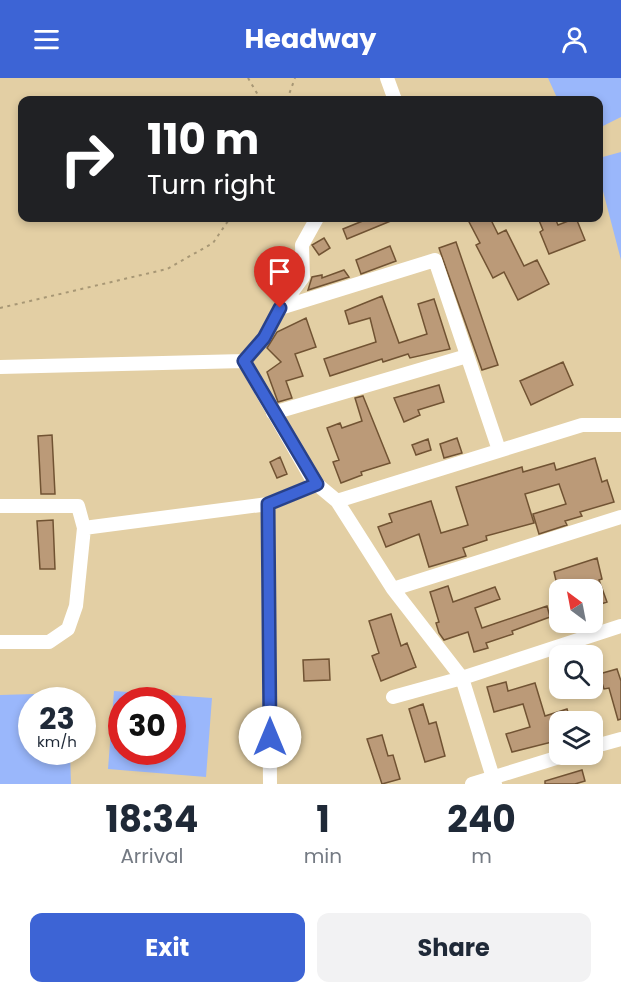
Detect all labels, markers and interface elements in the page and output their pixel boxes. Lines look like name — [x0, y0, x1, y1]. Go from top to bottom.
text: Headway — [245, 20, 376, 57]
icon: menu — [30, 23, 63, 56]
icon: person — [558, 23, 591, 56]
text: 110 m — [147, 110, 259, 169]
icon: right — [48, 120, 126, 198]
text: Turn right — [147, 166, 276, 203]
pin — [254, 246, 305, 308]
icon: arrive — [263, 255, 296, 288]
north arrow — [549, 579, 603, 633]
map controls — [549, 579, 603, 765]
button: search — [549, 645, 603, 699]
speed limit sign: 30 — [108, 687, 186, 765]
text: 23 — [39, 697, 75, 740]
position arrow — [238, 705, 302, 769]
button: layers — [549, 711, 603, 765]
text: km/h — [37, 731, 77, 752]
text: 18:34 — [105, 794, 199, 845]
text: 1 — [316, 794, 330, 845]
text: 240 — [447, 794, 516, 845]
text: Arrival — [120, 842, 183, 870]
text: min — [304, 842, 342, 870]
text: m — [471, 842, 492, 870]
button: Exit — [30, 913, 305, 982]
button: Share — [317, 913, 591, 982]

